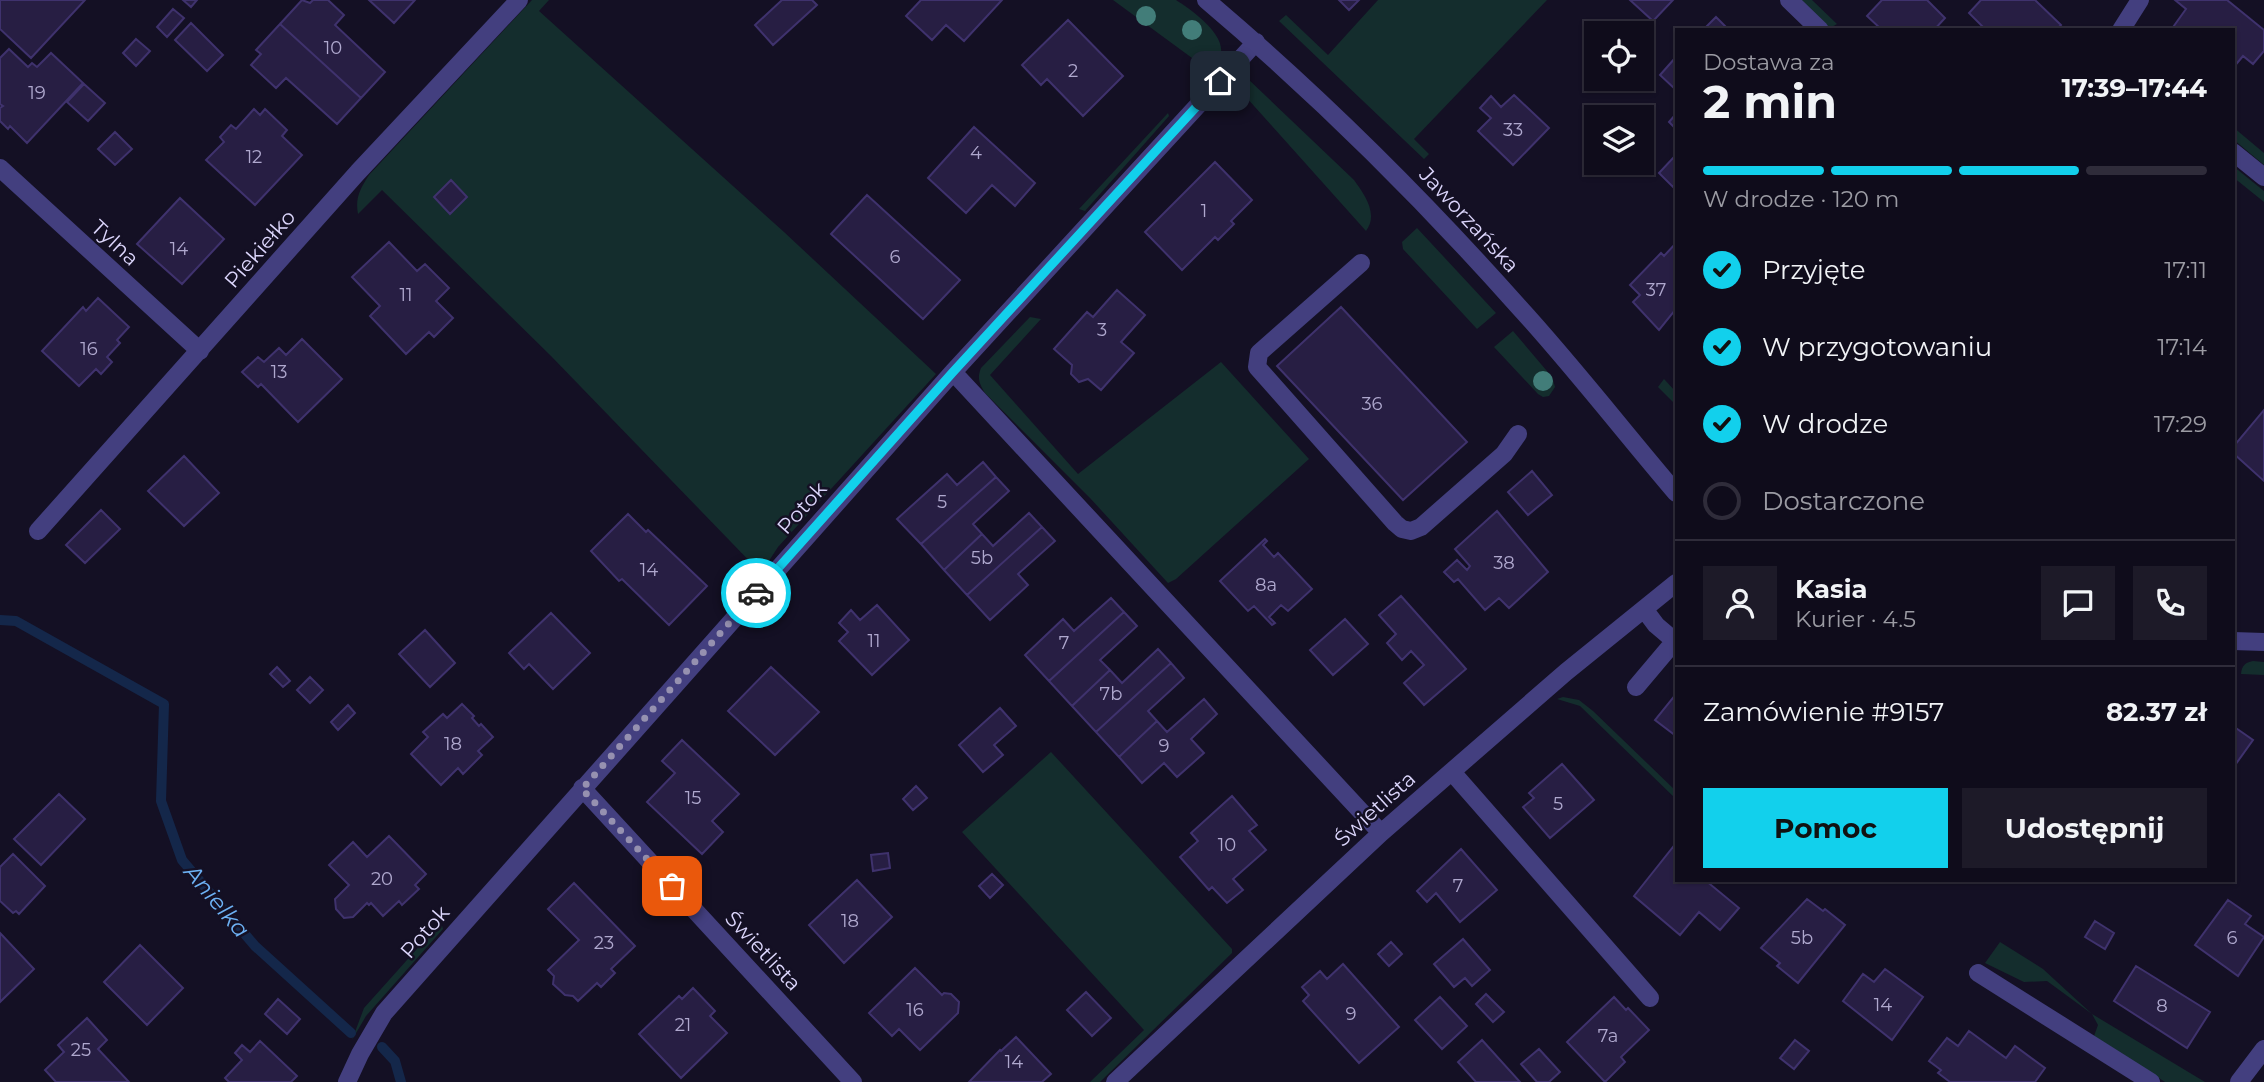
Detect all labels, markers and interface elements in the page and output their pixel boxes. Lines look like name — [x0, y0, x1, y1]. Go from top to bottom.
map controls — [1584, 21, 1654, 175]
button: locate — [1584, 21, 1654, 91]
house number: 10 — [324, 37, 342, 59]
text: Dostawa za — [1703, 48, 1835, 76]
pin — [1190, 51, 1250, 111]
house number: 2 — [1068, 60, 1078, 82]
icon: home — [1201, 62, 1239, 100]
text: 17:39–17:44 — [2061, 72, 2207, 104]
text: 2 min — [1703, 73, 1837, 130]
house number: 19 — [28, 82, 46, 104]
button: layers — [1584, 105, 1654, 175]
house number: 33 — [1503, 119, 1523, 141]
house number: 4 — [970, 142, 982, 164]
house number: 12 — [246, 146, 262, 168]
street label: Jaworzańska — [1414, 161, 1524, 277]
text: W drodze · 120 m — [1703, 185, 1899, 213]
house number: 1 — [1201, 200, 1207, 222]
street label: Piekiełko — [219, 204, 300, 293]
street label: Tylna — [86, 215, 144, 271]
house number: 14 — [170, 238, 188, 260]
house number: 6 — [890, 246, 901, 268]
icon: check — [1703, 251, 1741, 289]
text: Przyjęte — [1762, 254, 1865, 286]
text: 17:11 — [2164, 256, 2207, 284]
house number: 37 — [1646, 279, 1666, 301]
house number: 11 — [400, 284, 413, 306]
house number: 3 — [1097, 319, 1107, 341]
icon: check — [1703, 328, 1741, 366]
text: W przygotowaniu — [1762, 331, 1992, 363]
text: 17:14 — [2157, 333, 2207, 361]
house number: 16 — [80, 338, 98, 360]
house number: 13 — [271, 361, 287, 383]
house number: 36 — [1361, 393, 1383, 415]
icon: check — [1703, 405, 1741, 443]
text: W drodze — [1762, 408, 1888, 440]
text: 17:29 — [2154, 410, 2207, 438]
street label: Potok — [772, 476, 832, 539]
text: Dostarczone — [1762, 485, 1925, 517]
house number: 5 — [937, 491, 947, 513]
house number: 5b — [971, 547, 993, 569]
house number: 38 — [1493, 552, 1515, 574]
courier — [721, 558, 791, 628]
house number: 14 — [640, 559, 658, 581]
button: person — [1703, 566, 1777, 640]
button: chat — [2041, 566, 2115, 640]
button: phone — [2133, 566, 2207, 640]
text: Kasia — [1795, 573, 1868, 605]
icon: car — [737, 574, 775, 612]
house number: 8a — [1255, 574, 1277, 596]
text: Kurier · 4.5 — [1795, 605, 1916, 633]
house number: 11 — [868, 630, 881, 652]
house number: 7 — [1059, 632, 1069, 654]
house number: 7b — [1100, 683, 1122, 705]
text: Zamówienie #9157 — [1703, 696, 1944, 728]
text: 82.37 zł — [2106, 696, 2207, 728]
house number: 18 — [444, 733, 462, 755]
house number: 9 — [1159, 735, 1170, 757]
street label: Świetlista — [1329, 766, 1420, 851]
house number: 15 — [685, 787, 701, 809]
button: Pomoc — [1703, 788, 1948, 868]
button: Udostępnij — [1962, 788, 2207, 868]
house number: 5 — [1553, 793, 1563, 815]
house number: 10 — [1218, 834, 1236, 856]
pin — [642, 856, 702, 916]
water label: Anielka — [177, 857, 256, 943]
icon: bag — [653, 867, 691, 905]
house number: 20 — [371, 868, 393, 890]
house number: 7 — [1453, 875, 1463, 897]
street label: Potok — [395, 900, 455, 963]
street label: Świetlista — [720, 906, 807, 996]
house number: 18 — [841, 910, 859, 932]
house number: 5b — [1791, 927, 1813, 949]
house number: 6 — [2227, 927, 2238, 949]
house number: 23 — [594, 932, 614, 954]
house number: 14 — [1874, 994, 1892, 1016]
house number: 8 — [2156, 995, 2168, 1017]
house number: 16 — [906, 999, 924, 1021]
house number: 9 — [1346, 1003, 1357, 1025]
house number: 21 — [675, 1014, 691, 1036]
house number: 7a — [1598, 1025, 1618, 1047]
house number: 25 — [71, 1039, 91, 1061]
house number: 14 — [1005, 1051, 1023, 1073]

